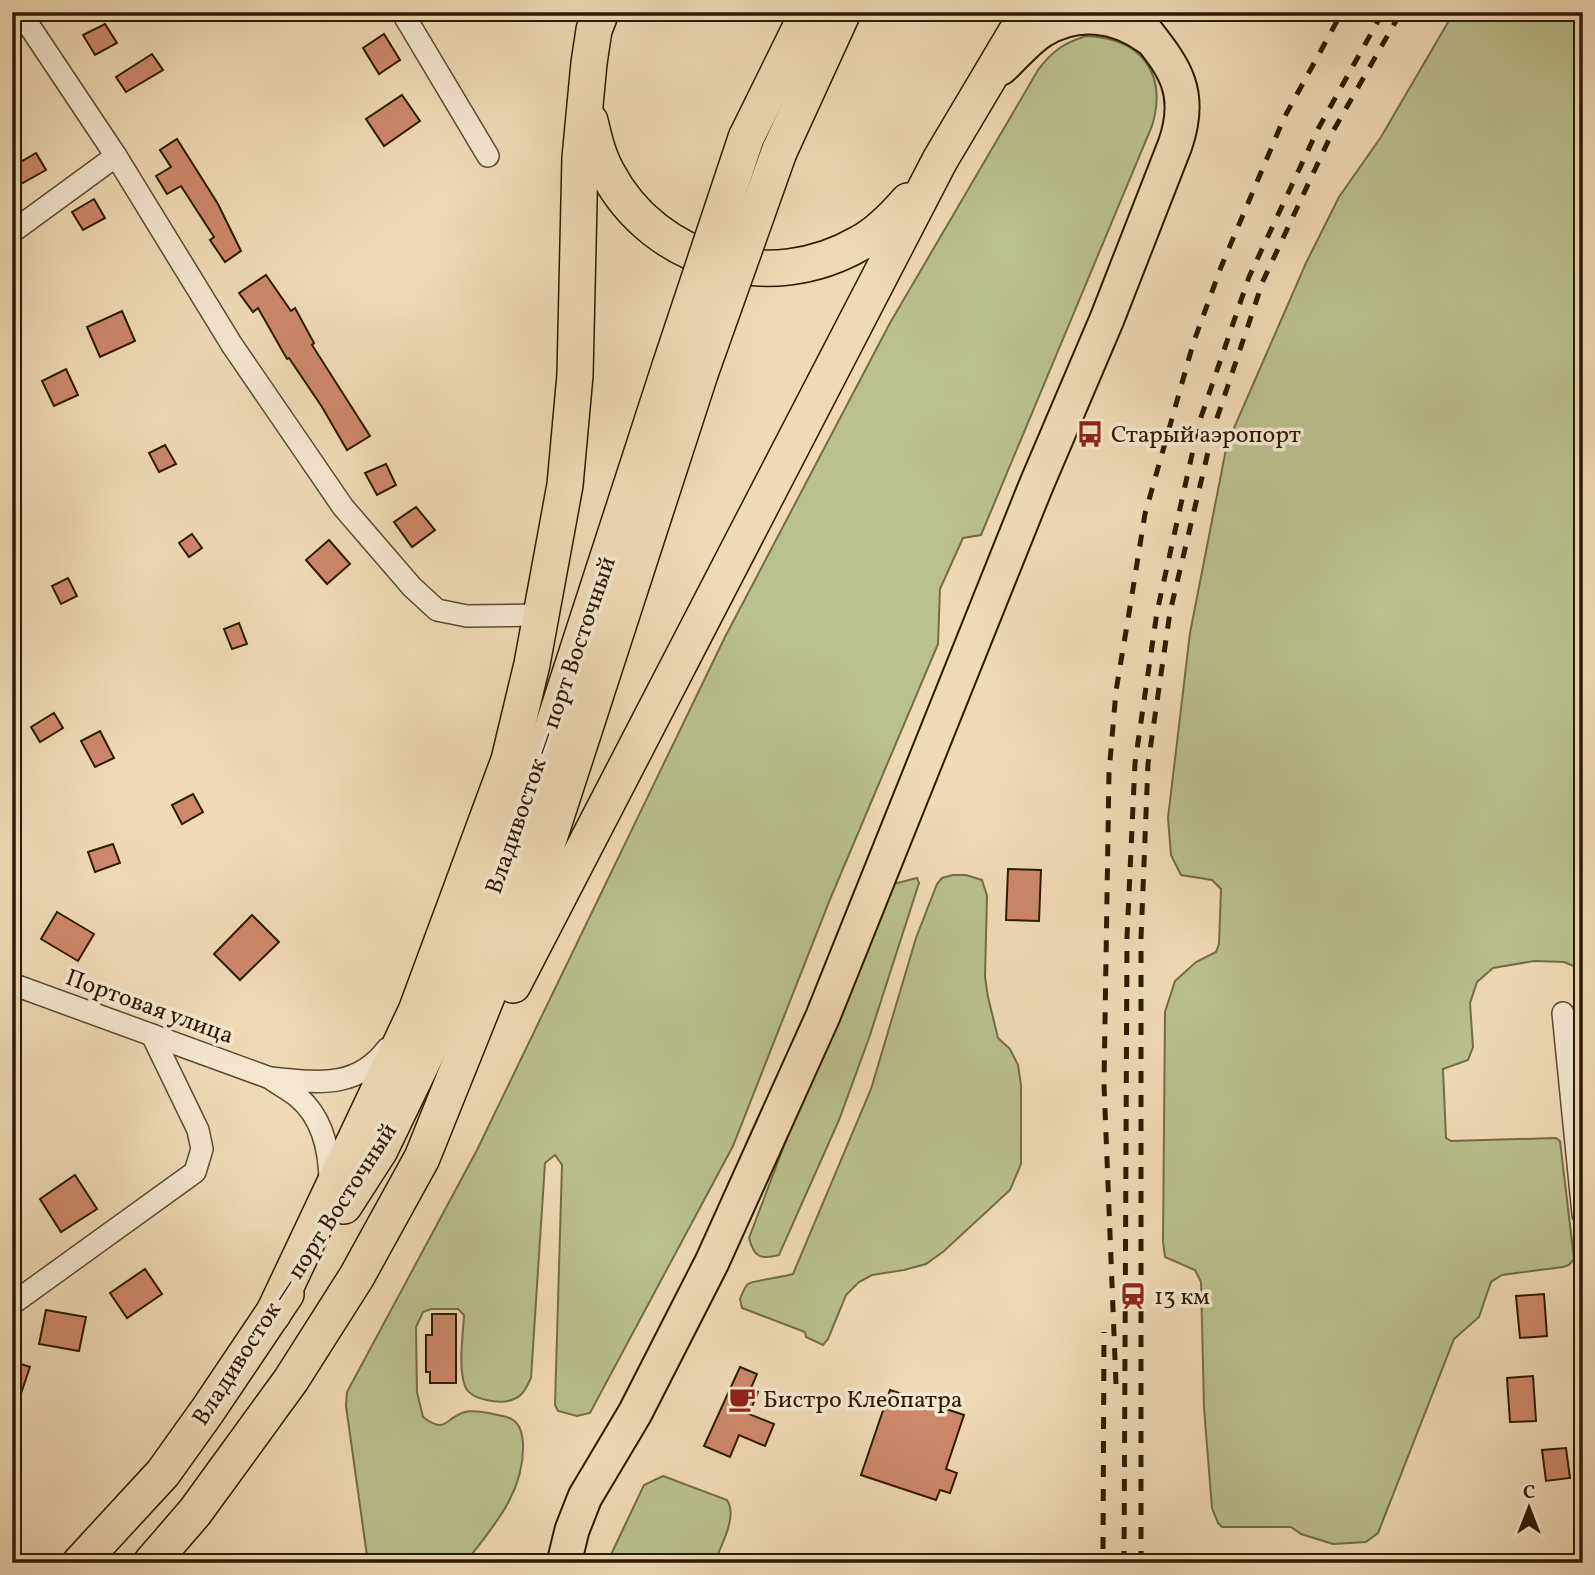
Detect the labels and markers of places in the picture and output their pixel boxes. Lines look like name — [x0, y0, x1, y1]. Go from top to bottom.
bus stop icon: Старый аэропорт — [1075, 419, 1105, 449]
place label: Старый аэропорт — [1111, 419, 1301, 453]
station icon: 13 км — [1118, 1281, 1148, 1311]
place label: 13 км — [1154, 1281, 1210, 1315]
cafe icon: Бистро Клеопатра — [727, 1384, 757, 1414]
place label: Бистро Клеопатра — [763, 1384, 963, 1418]

